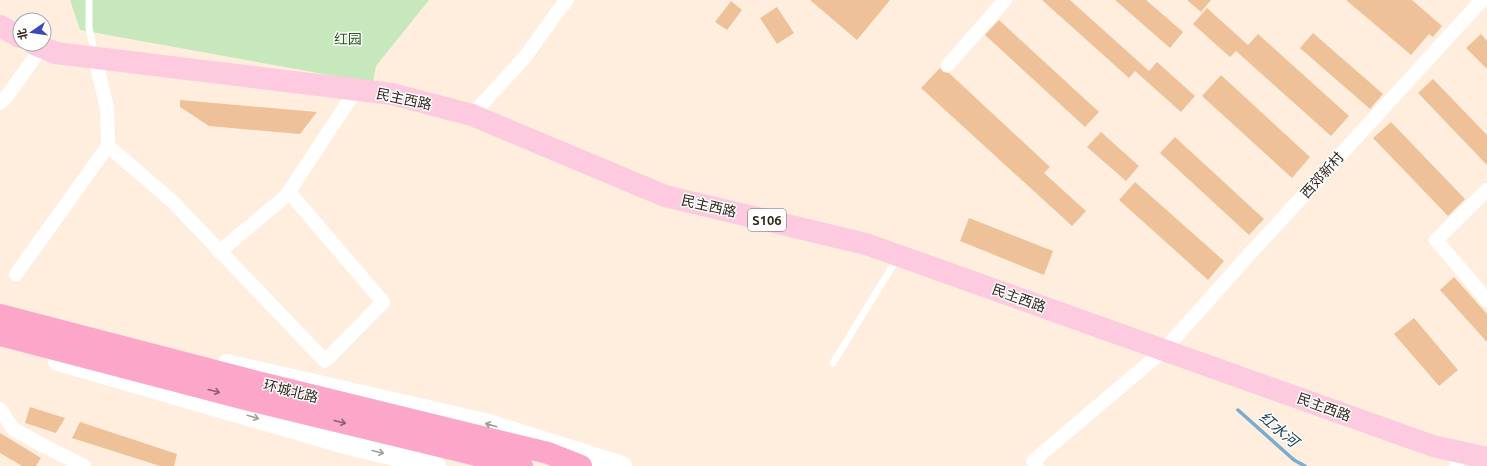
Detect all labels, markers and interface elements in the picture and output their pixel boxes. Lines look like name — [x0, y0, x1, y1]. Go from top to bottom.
north arrow — [12, 12, 52, 52]
text: 北 — [15, 28, 29, 41]
park label: 红园 — [334, 31, 362, 47]
street label: 民主西路 — [375, 85, 433, 113]
street label: 西郊新村 — [1297, 149, 1347, 201]
street label: 民主西路 — [680, 192, 738, 220]
road number: S106 — [748, 209, 786, 231]
street label: 民主西路 — [990, 281, 1048, 315]
street label: 环城北路 — [262, 376, 320, 406]
one-way arrow — [207, 388, 220, 395]
street label: 民主西路 — [1295, 390, 1353, 424]
water label: 红水河 — [1256, 408, 1304, 452]
one-way arrow — [246, 414, 259, 421]
one-way arrow — [333, 419, 346, 427]
one-way arrow — [485, 420, 498, 428]
one-way arrow — [371, 449, 384, 456]

